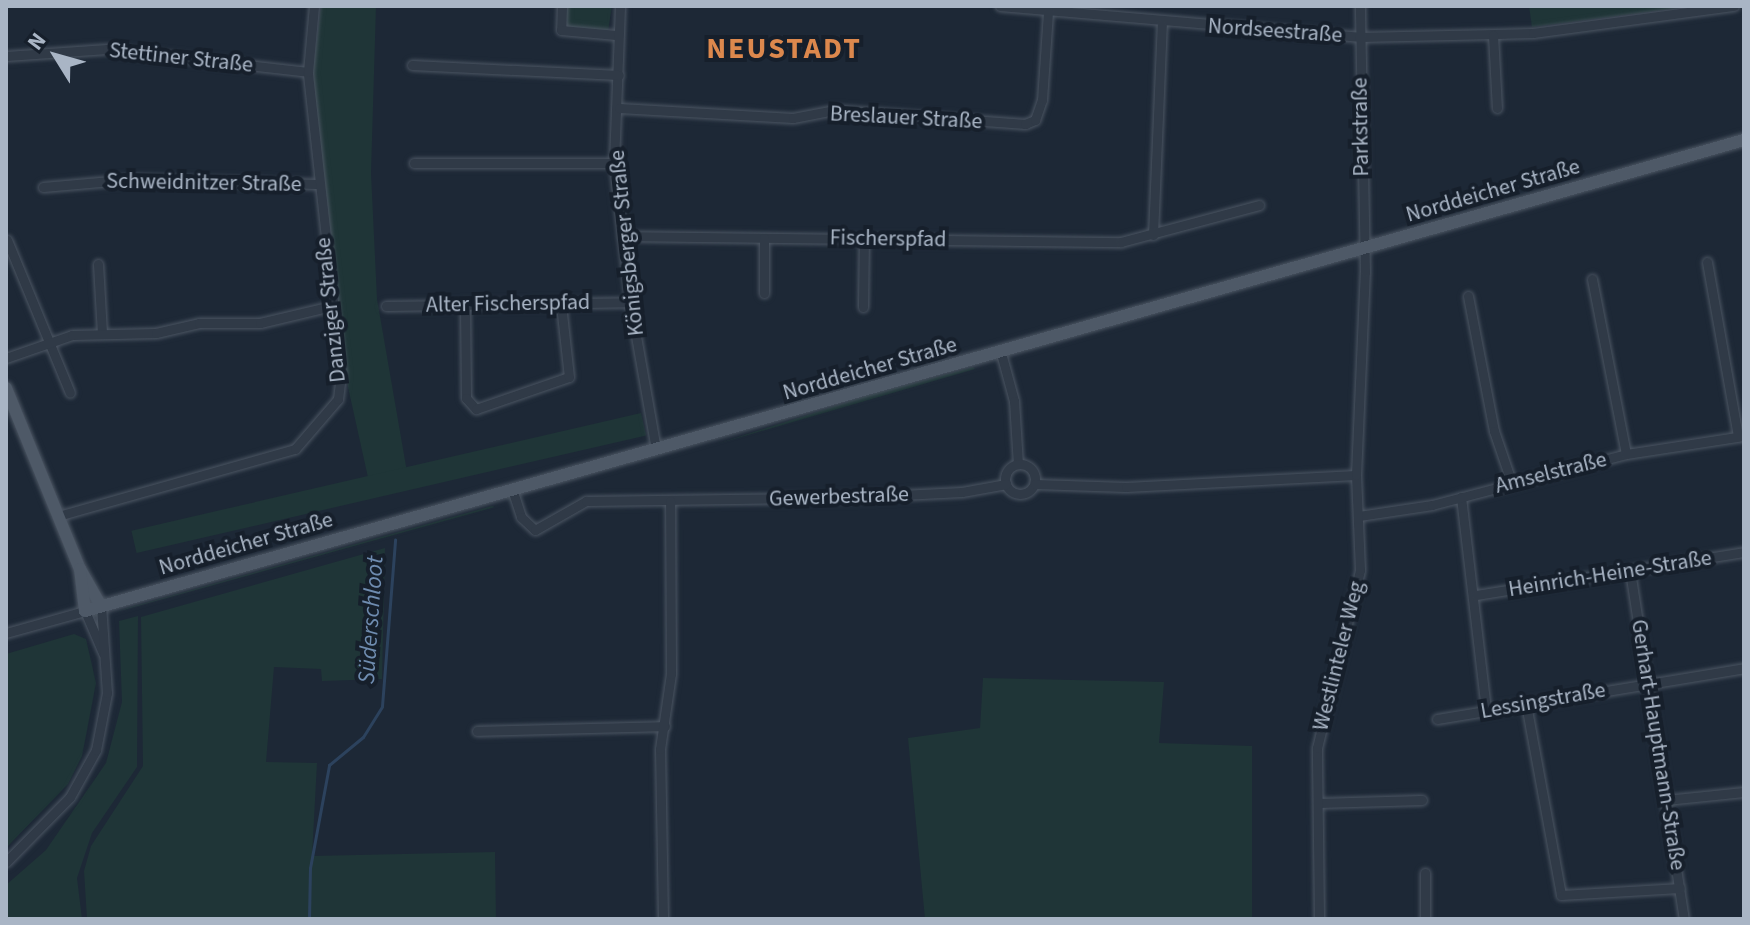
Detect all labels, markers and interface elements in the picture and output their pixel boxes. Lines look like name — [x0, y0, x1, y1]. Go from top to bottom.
street label: Nordseestraße — [1207, 13, 1343, 49]
north arrow — [16, 16, 96, 96]
text: N — [20, 26, 54, 57]
district label: NEUSTADT — [706, 31, 862, 67]
street label: Stettiner Straße — [108, 37, 254, 79]
street label: Parkstraße — [1347, 77, 1375, 177]
street label: Breslauer Straße — [829, 101, 983, 135]
street label: Königsberger Straße — [604, 149, 650, 337]
street label: Norddeicher Straße — [1403, 154, 1583, 228]
street label: Schweidnitzer Straße — [106, 168, 302, 198]
street label: Fischerspfad — [829, 225, 947, 253]
street label: Danziger Straße — [310, 236, 352, 384]
street label: Alter Fischerspfad — [426, 289, 590, 319]
street label: Norddeicher Straße — [780, 332, 960, 406]
street label: Amselstraße — [1493, 446, 1609, 500]
street label: Gewerbestraße — [769, 481, 909, 513]
street label: Norddeicher Straße — [156, 507, 336, 581]
street label: Heinrich-Heine-Straße — [1507, 545, 1713, 603]
water label: Süderschloot — [352, 555, 390, 685]
street label: Westlinteler Weg — [1308, 579, 1370, 733]
street label: Gerhart-Hauptmann-Straße — [1625, 618, 1691, 872]
street label: Lessingstraße — [1479, 677, 1607, 725]

